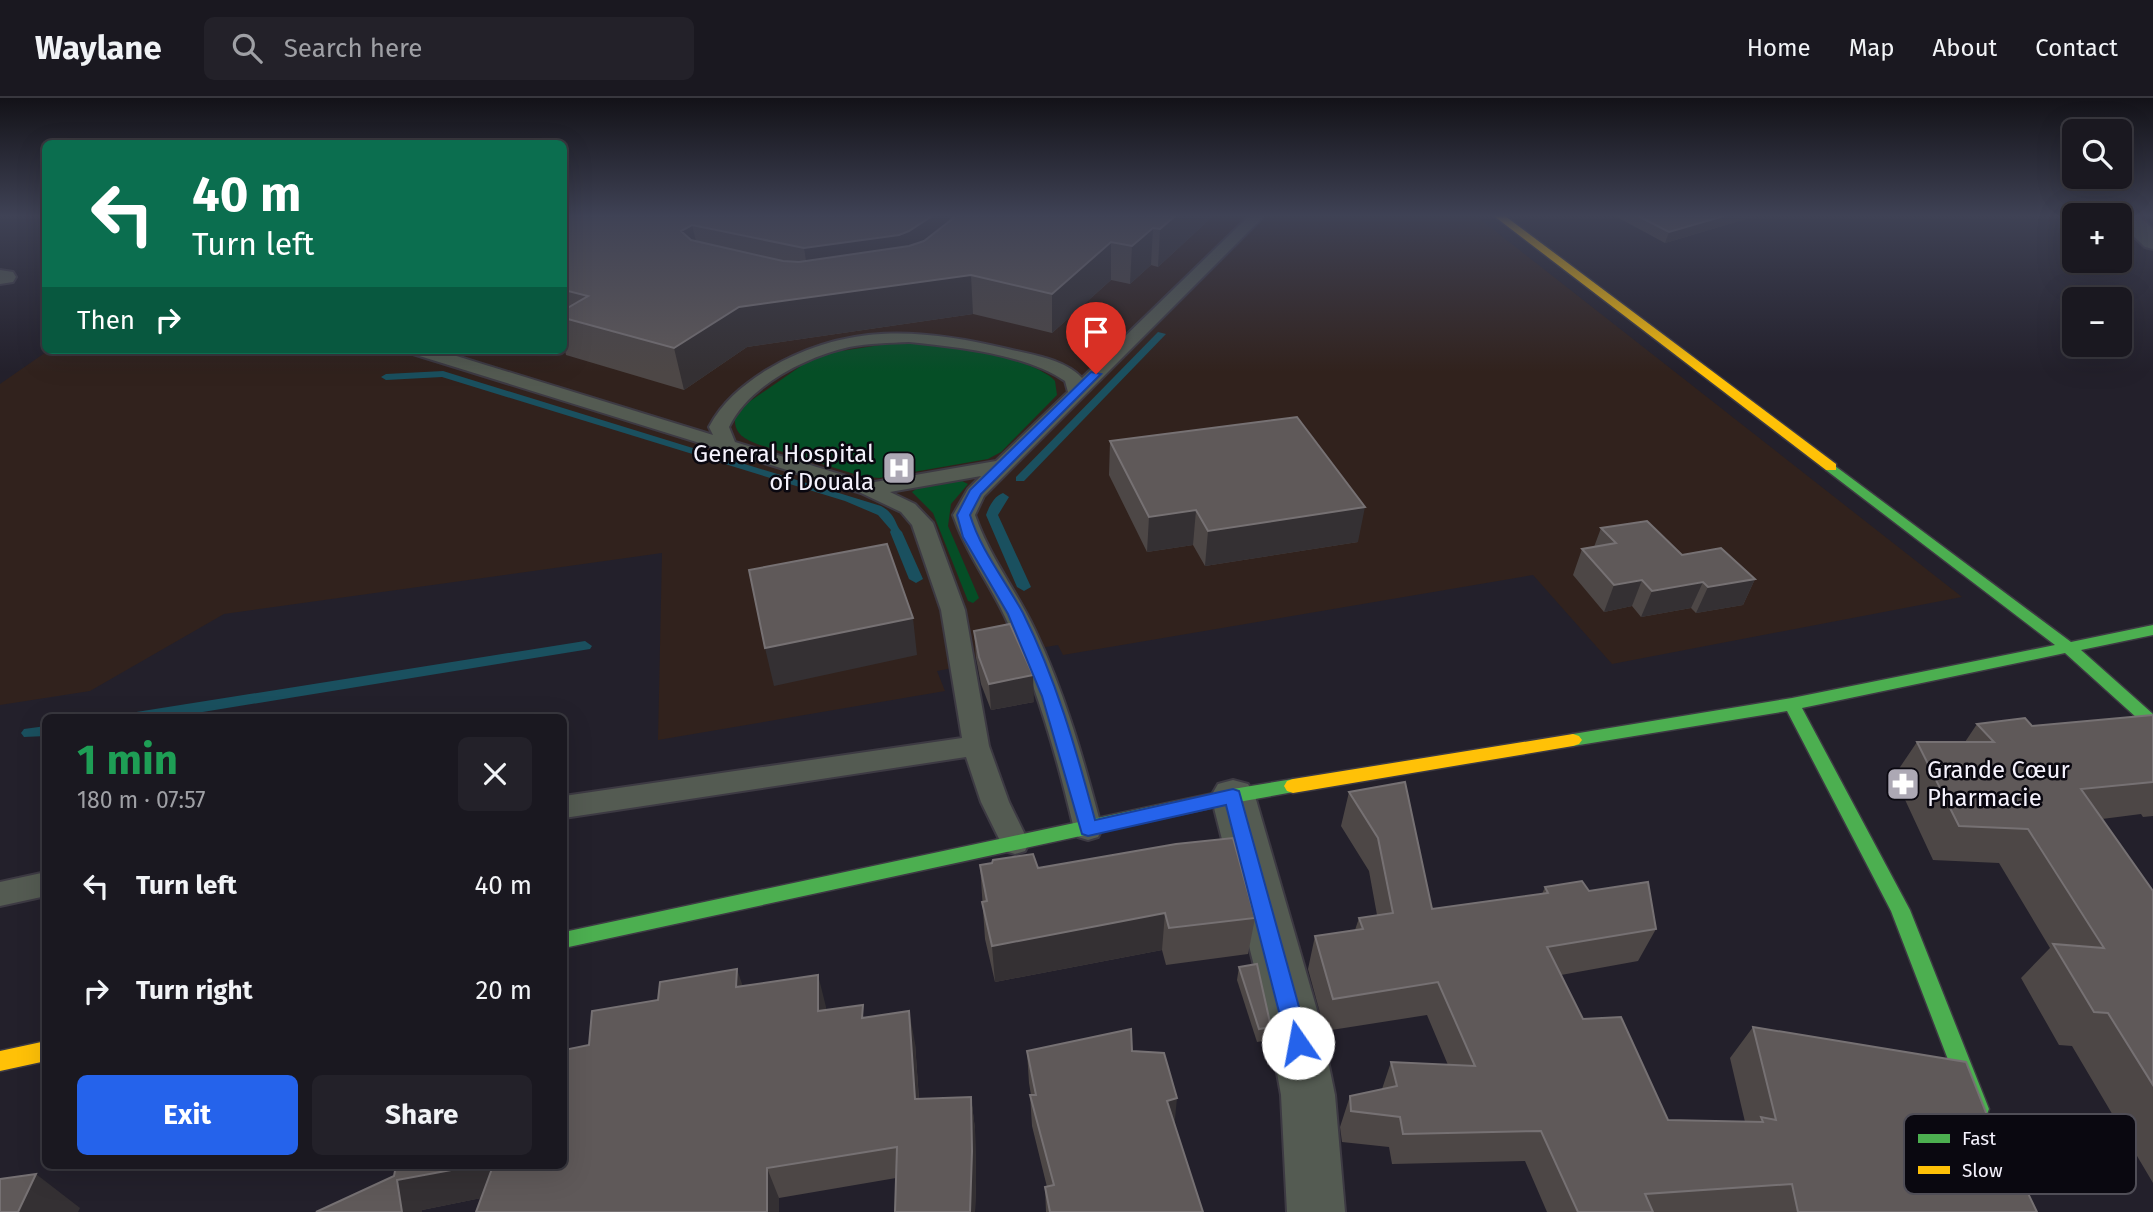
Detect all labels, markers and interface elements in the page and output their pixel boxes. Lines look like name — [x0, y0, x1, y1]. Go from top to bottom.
search box — [204, 17, 694, 80]
text: Waylane — [35, 28, 162, 68]
icon: search — [228, 29, 266, 67]
text: Search here — [284, 33, 423, 64]
text: Home — [1747, 34, 1811, 62]
text: Map — [1849, 34, 1895, 62]
text: About — [1933, 34, 1997, 62]
text: Contact — [2035, 34, 2118, 62]
map controls — [2062, 119, 2132, 357]
button: search — [2062, 119, 2132, 189]
text: 40 m — [192, 165, 301, 224]
icon: left — [77, 168, 168, 259]
button: + — [2062, 203, 2132, 273]
text: Turn left — [192, 225, 314, 263]
button: − — [2062, 287, 2132, 357]
icon: right — [149, 301, 187, 339]
pin — [1066, 302, 1126, 374]
text: Then — [77, 305, 135, 336]
icon: arrive — [1077, 313, 1115, 351]
place label: General Hospital of Douala — [693, 440, 874, 496]
hospital icon: General Hospital of Douala — [880, 449, 918, 487]
text: 1 min — [77, 735, 178, 785]
button: close — [458, 737, 532, 811]
place label: Grande Cœur Pharmacie — [1927, 756, 2070, 812]
pharmacy icon: Grande Cœur Pharmacie — [1884, 765, 1922, 803]
text: 180 m · 07:57 — [77, 786, 205, 814]
icon: left — [77, 867, 115, 905]
text: Turn left — [136, 870, 237, 901]
text: 40 m — [474, 870, 532, 901]
icon: right — [77, 972, 115, 1010]
text: Turn right — [136, 975, 253, 1006]
text: 20 m — [475, 975, 532, 1006]
position arrow — [1261, 1006, 1335, 1080]
button: Exit — [77, 1075, 298, 1155]
button: Share — [312, 1075, 532, 1155]
legend — [1904, 1114, 2136, 1194]
text: Fast — [1962, 1127, 1996, 1150]
text: Slow — [1962, 1159, 2003, 1182]

